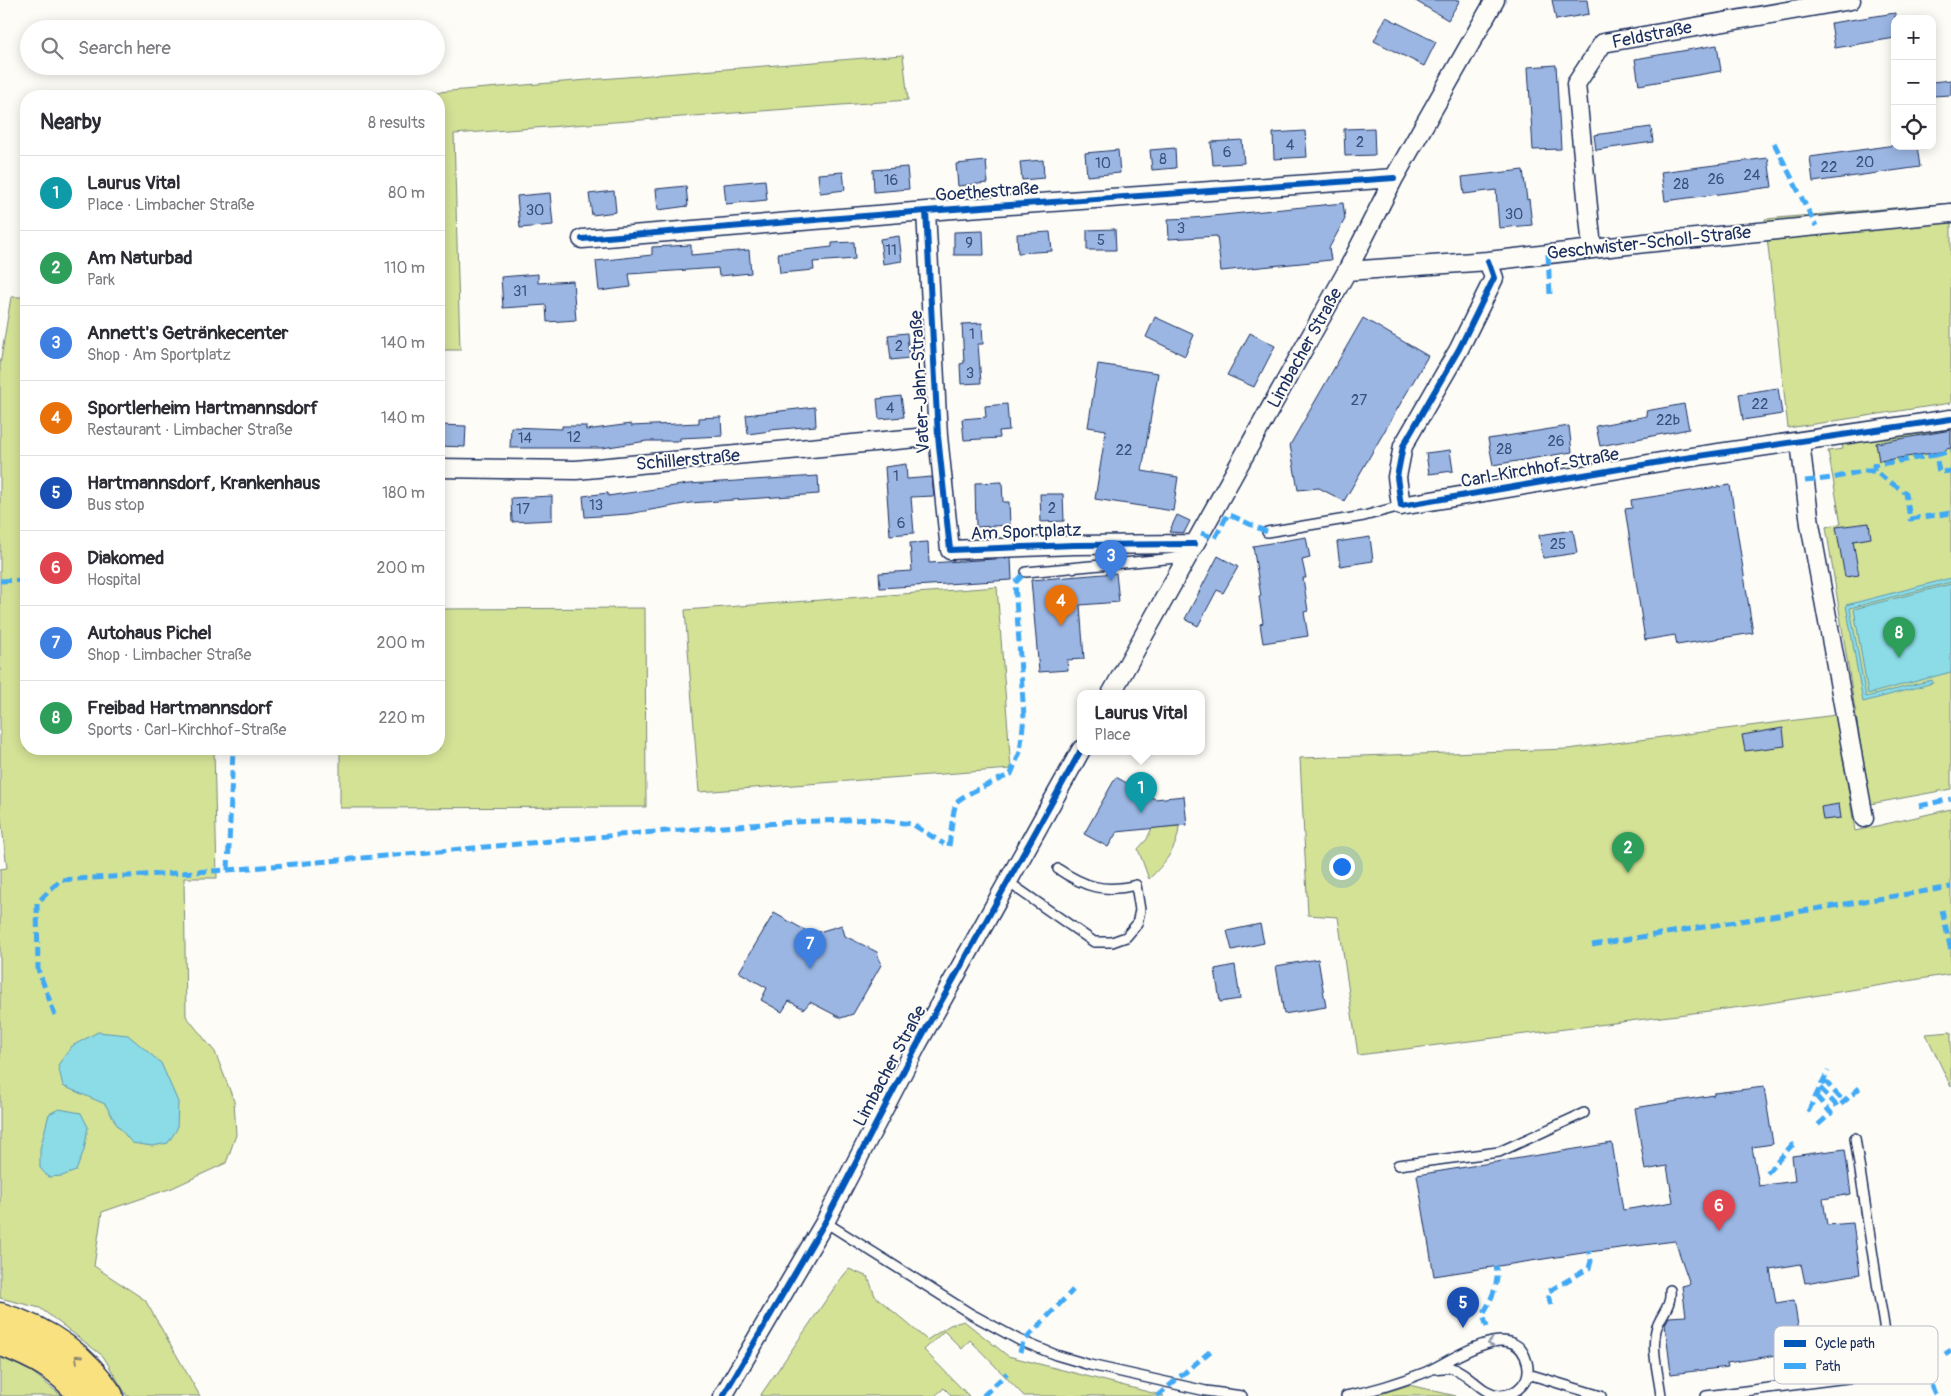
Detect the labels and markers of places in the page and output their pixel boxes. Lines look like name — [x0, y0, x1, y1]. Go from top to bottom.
pin: 3 — [1095, 540, 1127, 581]
pin: 4 — [1045, 585, 1077, 626]
pin: 8 — [1883, 617, 1915, 658]
pin: 1 — [1125, 772, 1157, 813]
pin: 2 — [1612, 832, 1644, 873]
pin: 7 — [794, 928, 826, 969]
pin: 6 — [1703, 1190, 1735, 1231]
pin: 5 — [1447, 1287, 1479, 1328]

